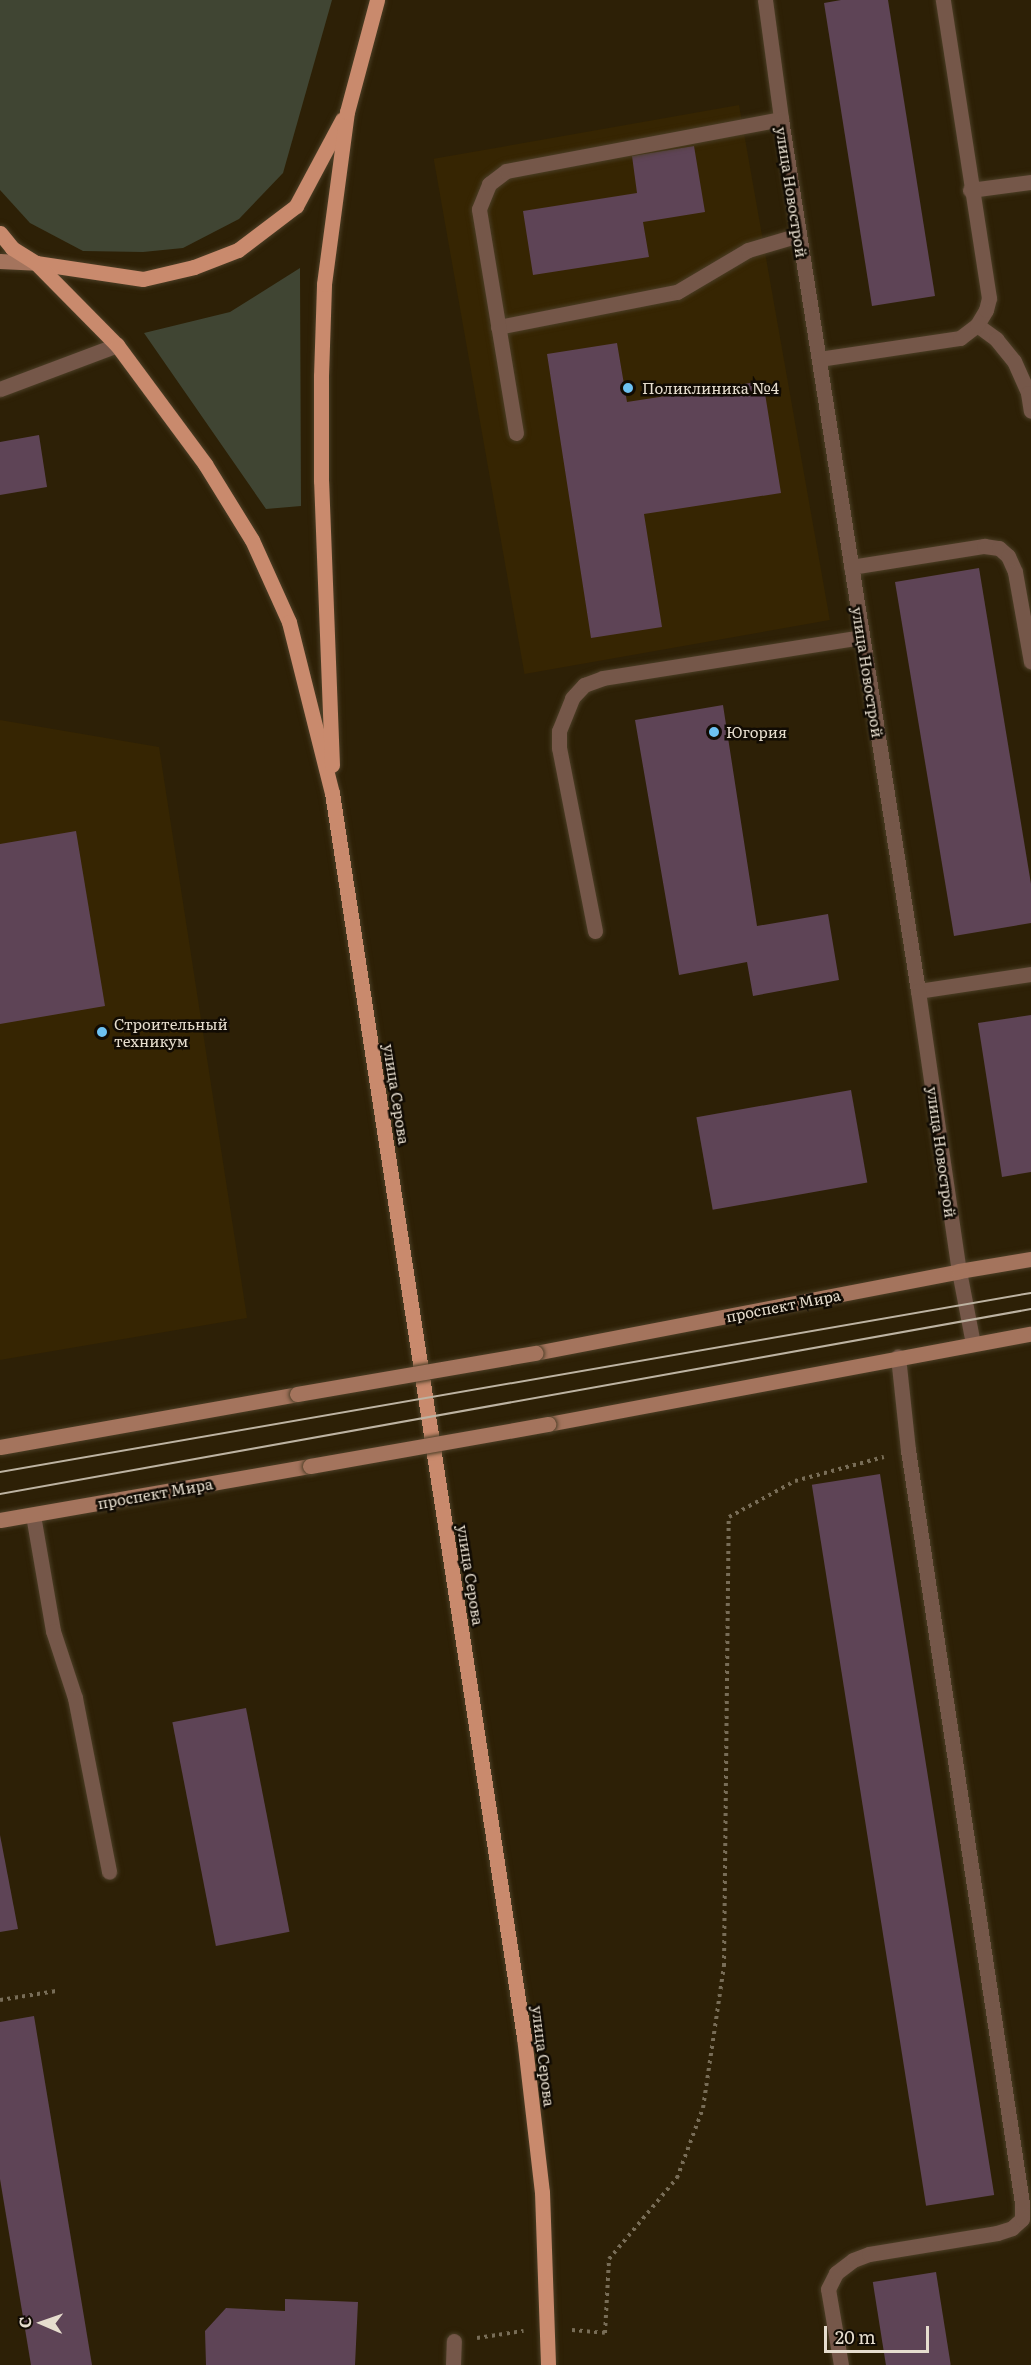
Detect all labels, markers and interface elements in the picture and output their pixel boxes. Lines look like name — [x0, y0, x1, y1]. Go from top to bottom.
street label: улица Новострой — [773, 125, 811, 259]
marker: Поликлиника №4 — [619, 379, 637, 397]
place label: Поликлиника №4 — [642, 379, 779, 397]
street label: улица Новострой — [849, 605, 887, 739]
place label: Югория — [726, 723, 787, 741]
marker: Югория — [707, 725, 721, 739]
place label: Строительный техникум — [114, 1014, 228, 1049]
marker: Строительный техникум — [95, 1025, 109, 1039]
street label: улица Серова — [380, 1042, 414, 1146]
street label: улица Новострой — [924, 1085, 960, 1219]
street label: проспект Мира — [724, 1285, 842, 1325]
street label: проспект Мира — [96, 1474, 214, 1512]
street label: улица Серова — [454, 1523, 488, 1627]
street label: улица Серова — [529, 2004, 559, 2108]
north arrow — [12, 2293, 72, 2353]
scale bar — [827, 2314, 932, 2352]
text: С — [12, 2316, 36, 2328]
text: 20 m — [835, 2323, 876, 2350]

